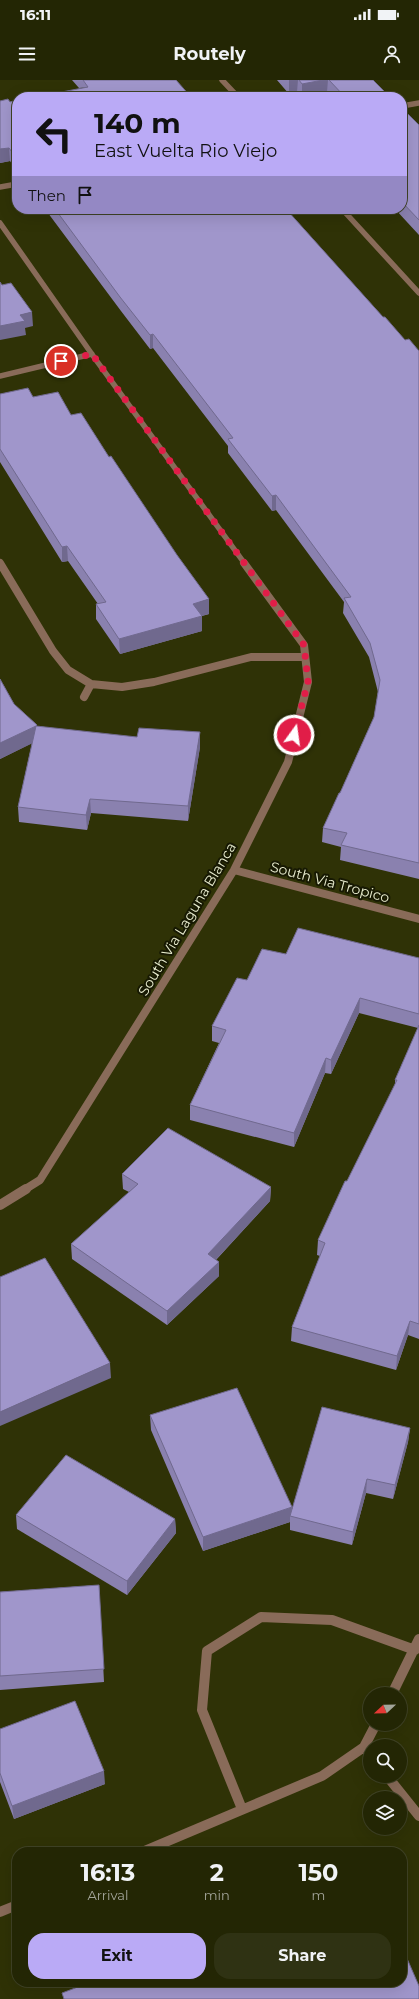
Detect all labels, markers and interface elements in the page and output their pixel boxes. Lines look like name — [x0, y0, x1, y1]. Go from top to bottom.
text: 16:11 — [20, 5, 51, 24]
icon: menu — [16, 43, 38, 65]
text: Routely — [173, 43, 246, 65]
icon: person — [381, 43, 403, 65]
text: 140 m — [94, 106, 181, 140]
icon: left — [28, 108, 80, 160]
text: East Vuelta Rio Viejo — [94, 140, 277, 162]
icon: arrive — [74, 184, 96, 206]
text: Then — [28, 186, 66, 205]
pin — [44, 344, 78, 378]
icon: arrive — [50, 350, 72, 372]
position arrow — [273, 714, 315, 756]
street label: South Via Laguna Blanca — [134, 839, 240, 999]
street label: South Via Tropico — [268, 857, 392, 907]
north arrow — [363, 1687, 407, 1731]
map controls — [363, 1687, 407, 1835]
button: search — [363, 1739, 407, 1783]
button: layers — [363, 1791, 407, 1835]
text: 16:13 — [81, 1858, 135, 1887]
text: 2 — [210, 1858, 224, 1887]
text: 150 — [298, 1858, 338, 1887]
text: Arrival — [87, 1887, 128, 1903]
text: min — [204, 1887, 230, 1903]
text: m — [312, 1887, 325, 1903]
button: Exit — [28, 1933, 206, 1979]
button: Share — [214, 1933, 391, 1979]

